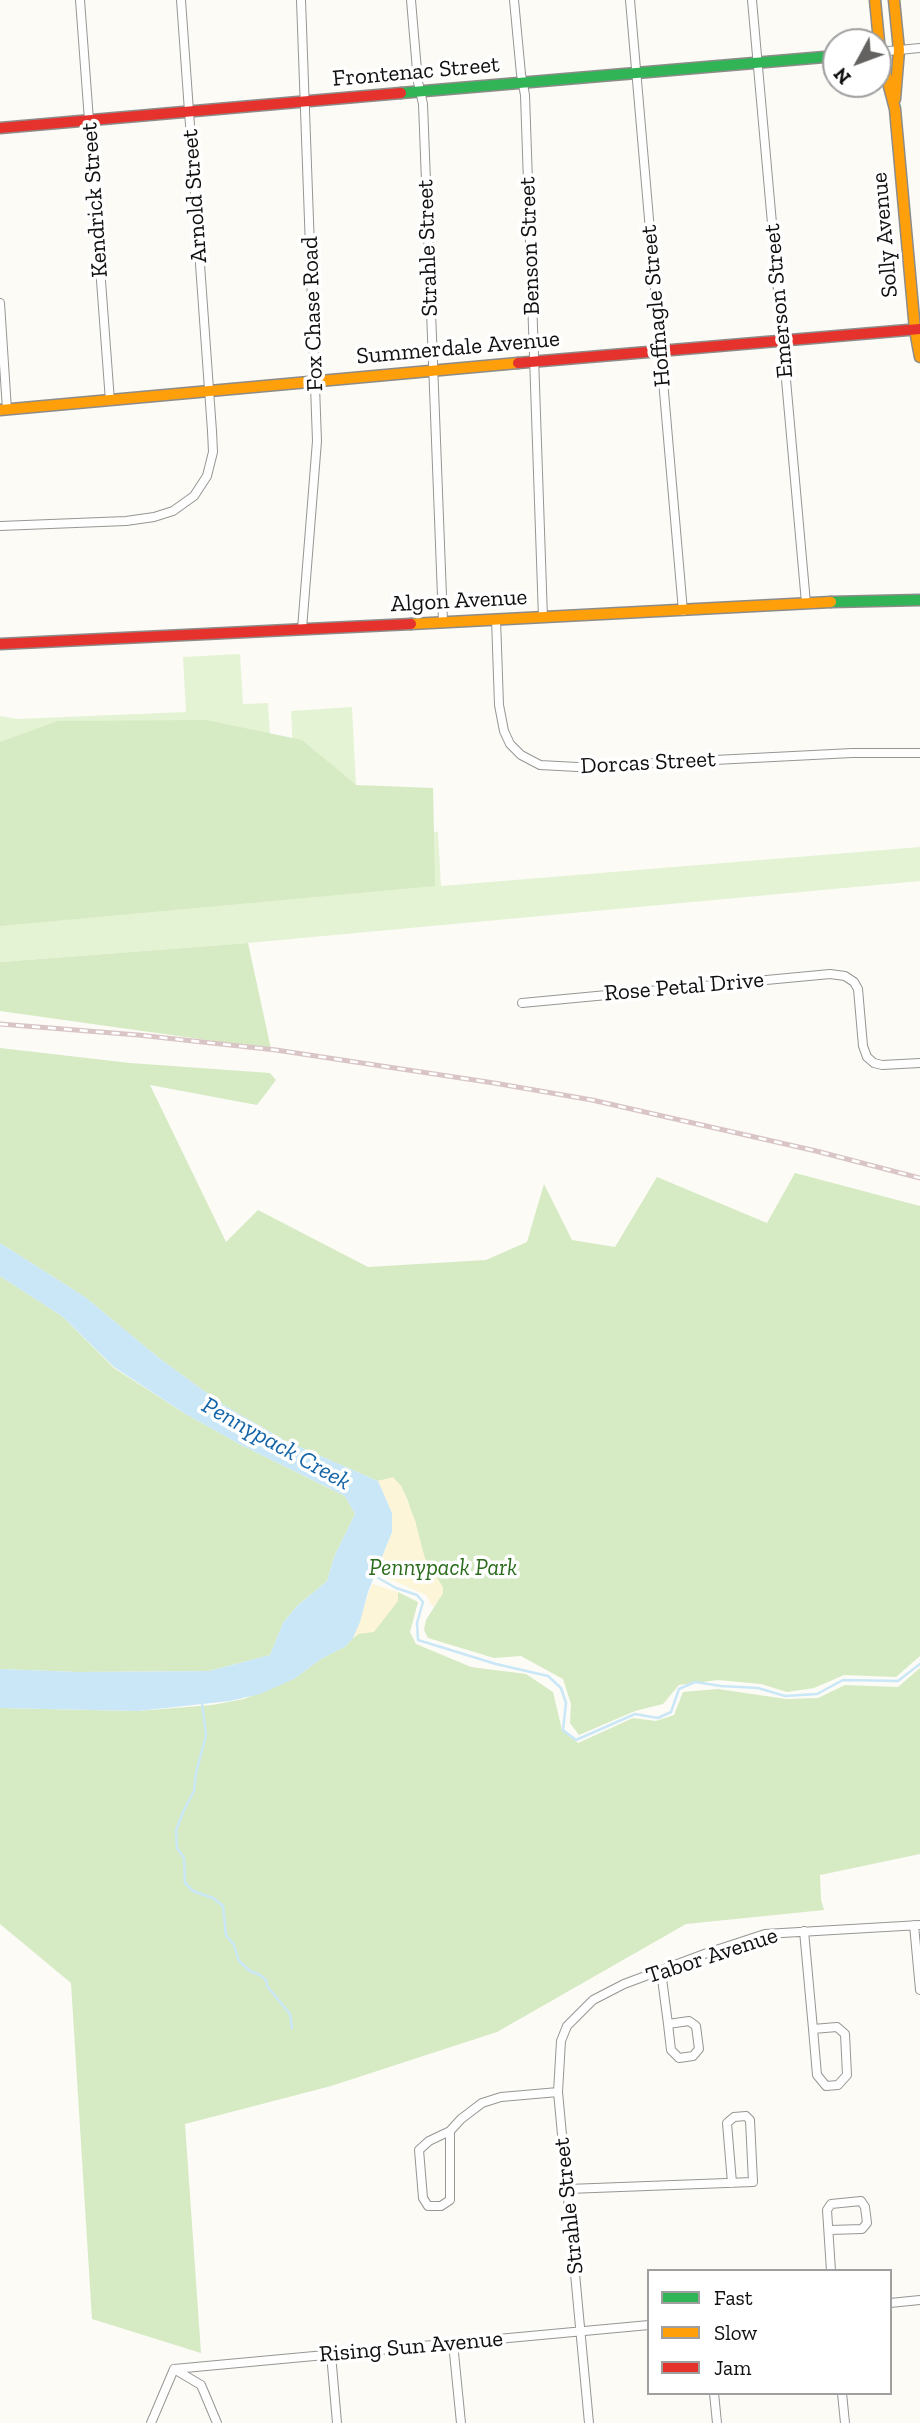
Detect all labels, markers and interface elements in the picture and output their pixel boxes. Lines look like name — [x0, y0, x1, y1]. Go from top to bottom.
north arrow — [822, 28, 892, 98]
street label: Frontenac Street — [331, 51, 501, 93]
text: N — [829, 63, 856, 89]
street label: Kendrick Street — [76, 122, 114, 278]
street label: Arnold Street — [177, 128, 213, 264]
street label: Solly Avenue — [866, 171, 904, 299]
street label: Benson Street — [514, 176, 546, 316]
street label: Strahle Street — [412, 179, 444, 317]
street label: Emerson Street — [759, 223, 799, 379]
street label: Hoffnagle Street — [635, 224, 677, 388]
street label: Fox Chase Road — [297, 236, 329, 392]
street label: Summerdale Avenue — [355, 325, 561, 371]
street label: Algon Avenue — [390, 584, 528, 618]
street label: Dorcas Street — [580, 746, 716, 780]
street label: Rose Petal Drive — [603, 966, 765, 1008]
water label: Pennypack Creek — [197, 1391, 355, 1497]
park label: Pennypack Park — [369, 1554, 517, 1582]
street label: Tabor Avenue — [643, 1922, 781, 1990]
street label: Strahle Street — [548, 2136, 590, 2276]
legend — [647, 2269, 892, 2395]
text: Fast — [714, 2285, 753, 2310]
text: Slow — [714, 2320, 757, 2345]
street label: Rising Sun Avenue — [318, 2325, 504, 2369]
text: Jam — [714, 2355, 751, 2380]

